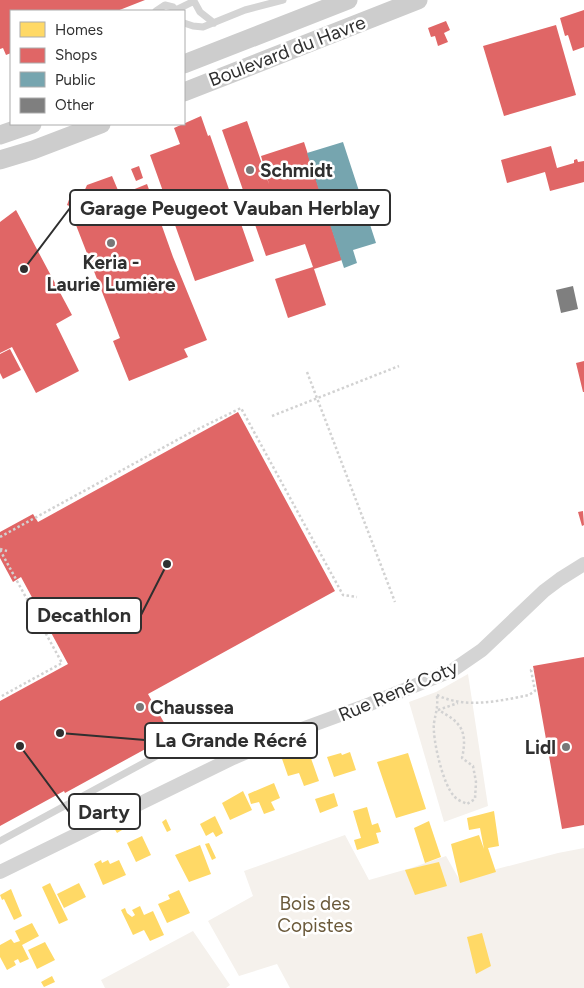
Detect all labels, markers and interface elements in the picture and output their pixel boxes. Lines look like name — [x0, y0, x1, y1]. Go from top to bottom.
legend — [10, 10, 185, 125]
street label: Boulevard du Havre — [205, 11, 369, 91]
text: Homes — [55, 21, 103, 39]
text: Shops — [55, 46, 97, 64]
text: Public — [55, 71, 96, 89]
text: Other — [55, 96, 94, 114]
place label: Schmidt — [260, 159, 334, 182]
marker: Schmidt — [244, 164, 256, 176]
callout: Garage Peugeot Vauban Herblay — [70, 190, 390, 225]
text: Garage Peugeot Vauban Herblay — [80, 196, 381, 220]
marker: Keria - Laurie Lumière — [105, 237, 117, 249]
place label: Keria - Laurie Lumière — [46, 251, 176, 296]
callout: Decathlon — [27, 598, 141, 633]
text: Decathlon — [37, 603, 131, 627]
street label: Rue René Coty — [335, 656, 461, 726]
place label: Chaussea — [150, 696, 234, 719]
marker: Chaussea — [134, 701, 146, 713]
callout: La Grande Récré — [145, 723, 317, 758]
text: La Grande Récré — [155, 728, 307, 752]
place label: Lidl — [525, 736, 556, 759]
marker: Lidl — [560, 741, 572, 753]
callout: Darty — [69, 794, 140, 829]
text: Darty — [78, 800, 130, 824]
park label: Bois des Copistes — [277, 892, 353, 937]

